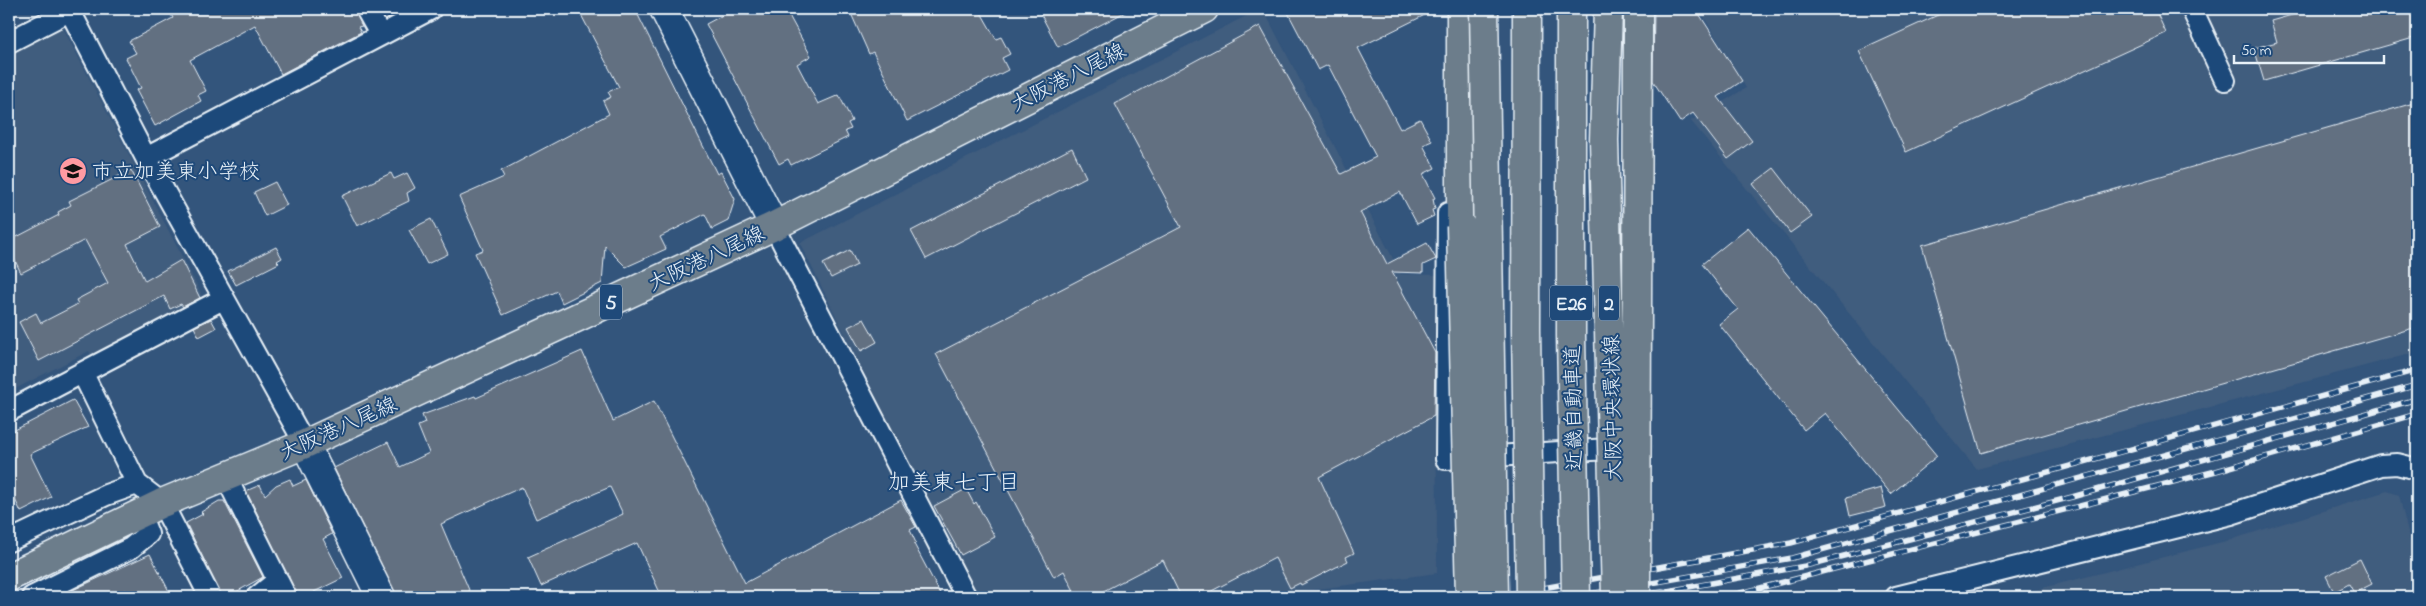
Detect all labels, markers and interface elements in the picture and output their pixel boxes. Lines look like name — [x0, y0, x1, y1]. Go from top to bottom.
scale bar — [2234, 32, 2384, 64]
street label: 大阪港八尾線 — [1006, 37, 1132, 121]
text: 50 m — [2241, 40, 2272, 62]
school or university icon: 市立加美東小学校 — [58, 156, 88, 186]
place label: 市立加美東小学校 — [92, 158, 260, 188]
street label: 大阪港八尾線 — [643, 220, 770, 300]
road number: 5 — [600, 284, 622, 320]
road number: E26 — [1550, 286, 1592, 320]
road number: 2 — [1599, 286, 1619, 320]
street label: 大阪中央環状線 — [1598, 334, 1630, 482]
street label: 近畿自動車道 — [1559, 345, 1591, 471]
street label: 大阪港八尾線 — [275, 390, 402, 469]
district label: 加美東七丁目 — [888, 468, 1020, 500]

